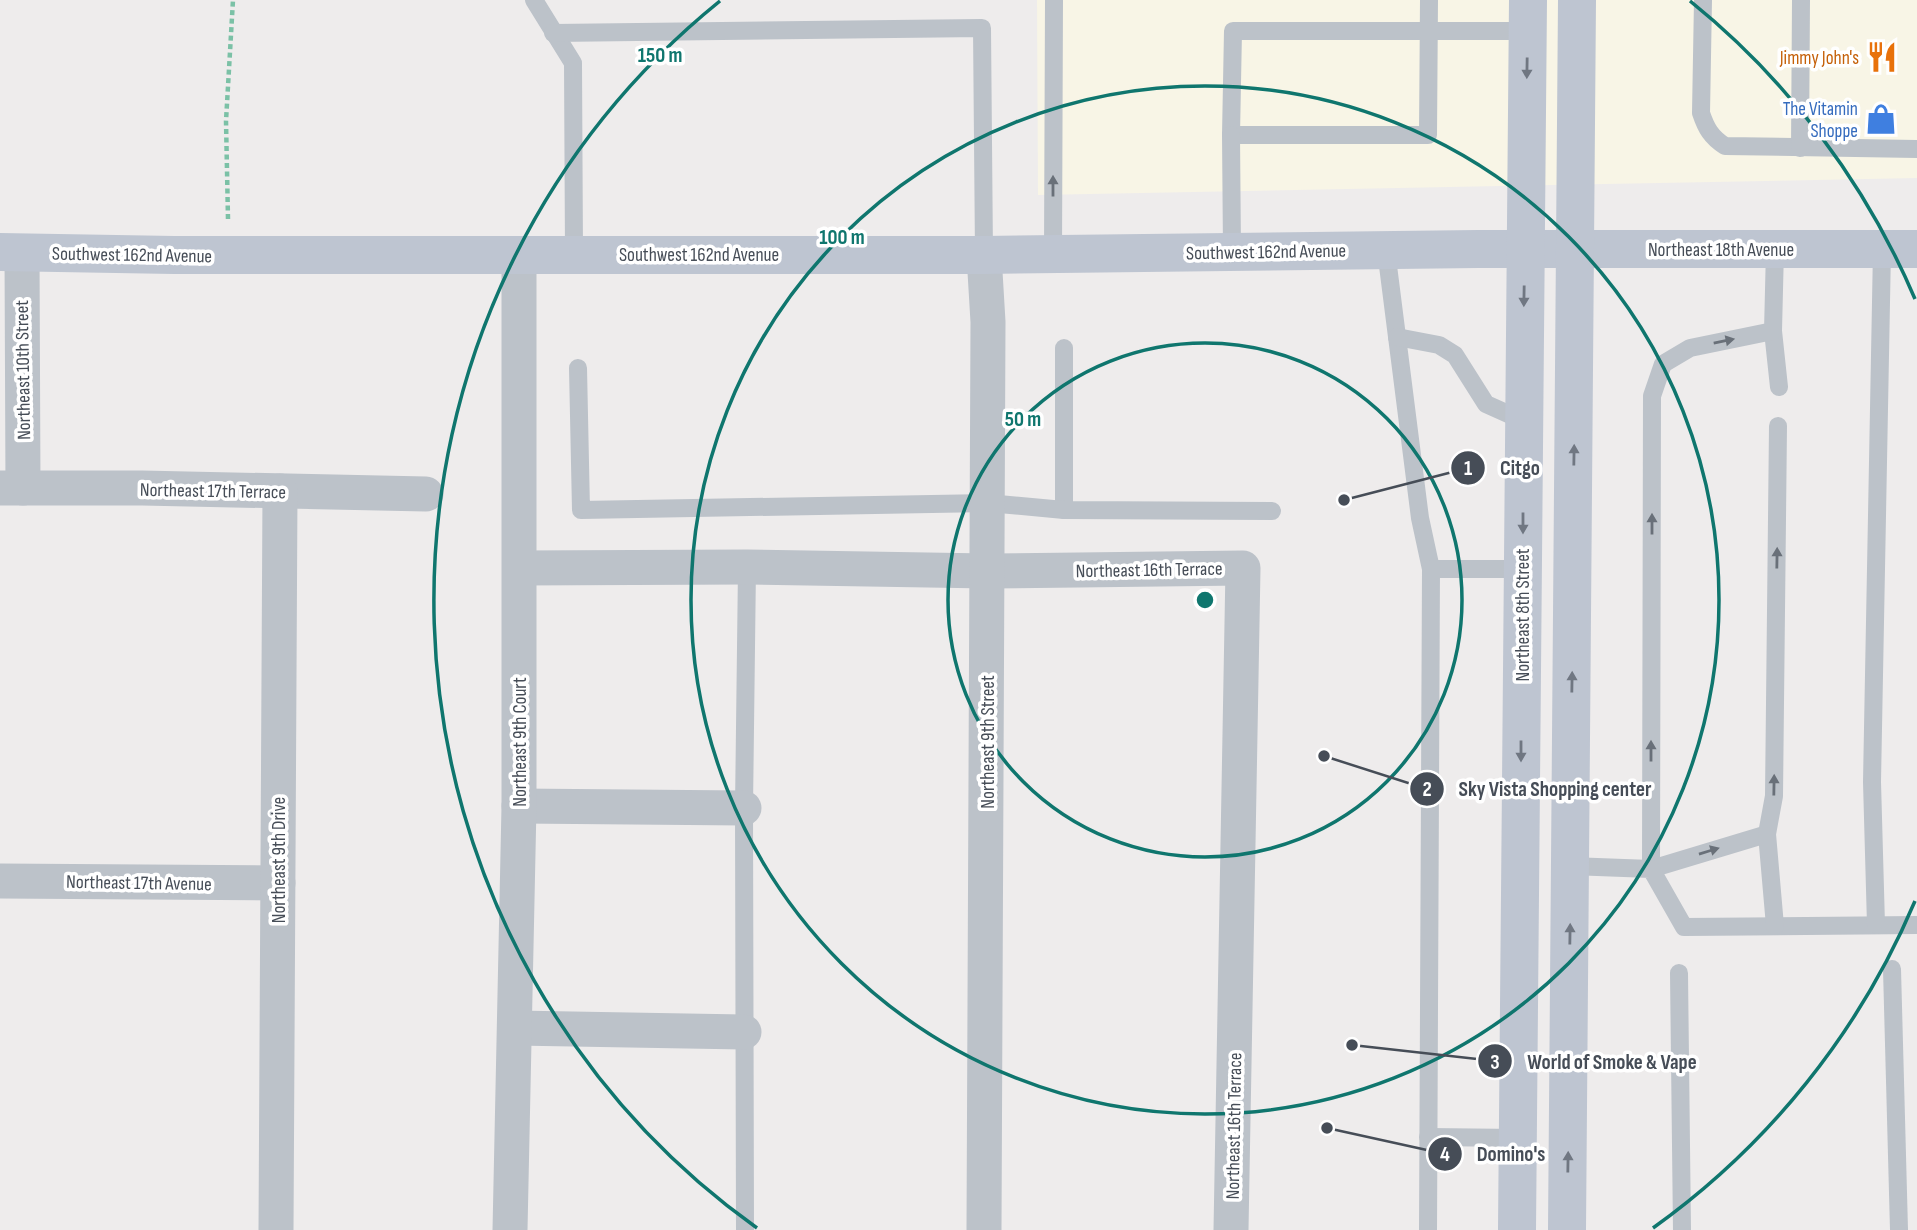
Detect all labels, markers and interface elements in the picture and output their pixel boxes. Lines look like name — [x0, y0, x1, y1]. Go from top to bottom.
restaurant icon: Jimmy John's — [1865, 40, 1899, 74]
text: 150 m — [638, 43, 682, 68]
place label: Jimmy John's — [1779, 47, 1859, 70]
one-way arrow — [1521, 57, 1533, 79]
place label: The Vitamin Shoppe — [1783, 98, 1858, 143]
shop icon: The Vitamin Shoppe — [1864, 102, 1898, 136]
one-way arrow — [1047, 175, 1059, 197]
text: 100 m — [819, 225, 865, 250]
street label: Northeast 18th Avenue — [1648, 239, 1794, 262]
street label: Southwest 162nd Avenue — [1186, 240, 1346, 265]
street label: Southwest 162nd Avenue — [52, 243, 212, 268]
street label: Southwest 162nd Avenue — [619, 244, 779, 267]
one-way arrow — [1518, 285, 1530, 307]
street label: Northeast 10th Street — [11, 300, 36, 440]
one-way arrow — [1713, 336, 1735, 347]
text: 50 m — [1005, 407, 1041, 432]
one-way arrow — [1568, 444, 1580, 466]
callout: Citgo — [1451, 447, 1554, 489]
text: 1 — [1464, 456, 1472, 481]
text: Citgo — [1500, 456, 1540, 481]
street label: Northeast 17th Terrace — [140, 479, 286, 504]
one-way arrow — [1517, 512, 1529, 534]
one-way arrow — [1646, 513, 1658, 535]
one-way arrow — [1771, 547, 1783, 569]
street label: Northeast 8th Street — [1512, 548, 1535, 682]
street label: Northeast 16th Terrace — [1075, 558, 1223, 583]
centre of rings — [1193, 588, 1217, 612]
one-way arrow — [1566, 671, 1578, 693]
street label: Northeast 9th Street — [977, 675, 1000, 809]
street label: Northeast 9th Court — [509, 677, 532, 807]
one-way arrow — [1515, 740, 1527, 762]
one-way arrow — [1645, 740, 1657, 762]
callout: Sky Vista Shopping center — [1410, 768, 1666, 810]
one-way arrow — [1769, 774, 1780, 796]
text: 2 — [1422, 777, 1432, 802]
text: Sky Vista Shopping center — [1458, 777, 1652, 802]
street label: Northeast 9th Drive — [268, 797, 291, 923]
one-way arrow — [1699, 846, 1720, 856]
street label: Northeast 17th Avenue — [66, 871, 212, 896]
one-way arrow — [1564, 923, 1576, 945]
callout: World of Smoke & Vape — [1478, 1040, 1710, 1082]
text: 3 — [1490, 1050, 1500, 1075]
text: World of Smoke & Vape — [1527, 1050, 1697, 1075]
street label: Northeast 16th Terrace — [1222, 1052, 1247, 1200]
callout: Domino's — [1428, 1133, 1559, 1175]
text: 4 — [1440, 1142, 1450, 1167]
text: Domino's — [1477, 1142, 1545, 1167]
one-way arrow — [1562, 1151, 1574, 1173]

